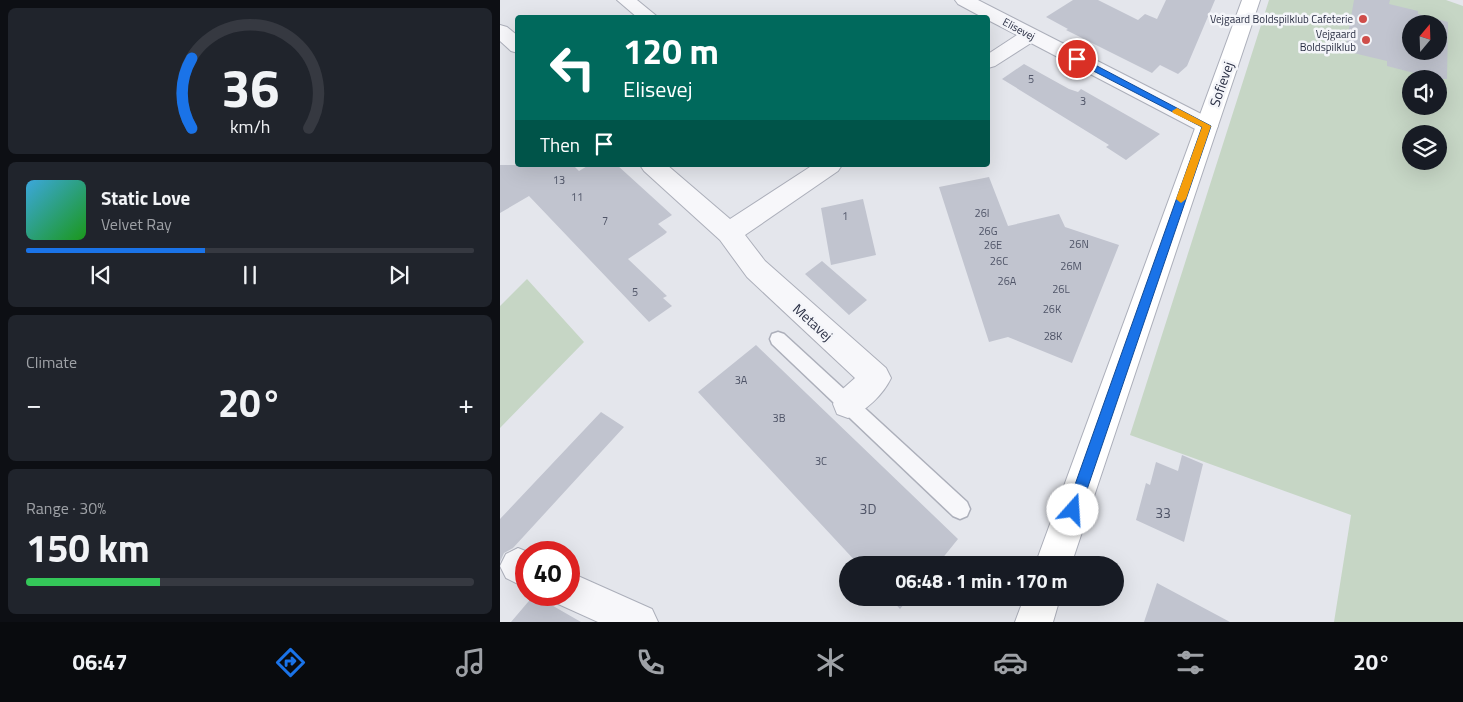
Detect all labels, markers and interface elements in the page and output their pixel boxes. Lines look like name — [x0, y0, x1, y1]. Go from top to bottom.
place label: Vejgaard Boldspilklub Cafeterie — [1210, 11, 1353, 27]
marker: Vejgaard Boldspilklub Cafeterie — [1357, 13, 1369, 25]
street label: Elisevej — [1000, 14, 1038, 44]
north arrow — [1402, 15, 1448, 60]
map controls — [1402, 15, 1447, 170]
text: 120 m — [623, 24, 719, 78]
place label: Vejgaard Boldspilklub — [1300, 26, 1356, 55]
marker: Vejgaard Boldspilklub — [1360, 34, 1372, 46]
icon: left — [540, 35, 605, 100]
pin — [1056, 38, 1098, 80]
icon: arrive — [1063, 45, 1091, 73]
text: 36 — [221, 48, 279, 127]
street label: Sofievej — [1204, 59, 1238, 109]
button: sound — [1402, 70, 1447, 115]
house number: 5 — [1028, 71, 1034, 87]
text: Elisevej — [623, 72, 693, 106]
house number: 3 — [1080, 93, 1086, 109]
text: km/h — [230, 113, 270, 140]
button: layers — [1402, 125, 1447, 170]
text: Then — [540, 130, 580, 159]
icon: arrive — [590, 130, 618, 158]
house number: 13 — [553, 172, 565, 188]
text: Static Love — [101, 183, 190, 212]
house number: 11 — [571, 189, 583, 205]
house number: 26I — [974, 205, 990, 221]
house number: 1 — [842, 208, 848, 224]
text: Velvet Ray — [101, 212, 172, 236]
house number: 7 — [602, 213, 608, 229]
house number: 26G — [978, 223, 998, 239]
house number: 26N — [1069, 236, 1089, 252]
house number: 26E — [984, 237, 1002, 253]
house number: 26C — [990, 253, 1008, 269]
house number: 26M — [1060, 258, 1082, 274]
icon: previous — [87, 261, 115, 289]
icon: pause — [236, 261, 264, 289]
icon: next — [385, 261, 413, 289]
house number: 26A — [998, 273, 1017, 289]
house number: 26L — [1052, 281, 1071, 297]
house number: 5 — [632, 284, 638, 300]
street label: Metavej — [788, 298, 838, 346]
house number: 26K — [1043, 301, 1062, 317]
house number: 28K — [1044, 328, 1063, 344]
text: Climate — [26, 350, 77, 374]
house number: 3A — [735, 372, 748, 388]
text: 20° — [218, 374, 282, 432]
text: − — [26, 382, 42, 425]
text: + — [458, 382, 474, 425]
house number: 3B — [773, 410, 786, 426]
house number: 3C — [815, 453, 827, 469]
position arrow — [1046, 483, 1098, 535]
text: Range · 30% — [26, 496, 106, 520]
house number: 3D — [860, 498, 876, 519]
house number: 33 — [1155, 502, 1171, 523]
text: 150 km — [26, 519, 150, 577]
speed limit sign: 40 — [515, 541, 580, 606]
text: 06:48 · 1 min · 170 m — [895, 566, 1068, 595]
text: 06:47 — [73, 645, 127, 679]
icon: directions — [273, 645, 308, 680]
icon: music — [453, 645, 488, 680]
icon: phone — [633, 645, 668, 680]
icon: climate — [813, 645, 848, 680]
icon: car — [993, 645, 1028, 680]
icon: filters — [1173, 645, 1208, 680]
text: 20° — [1353, 645, 1390, 679]

